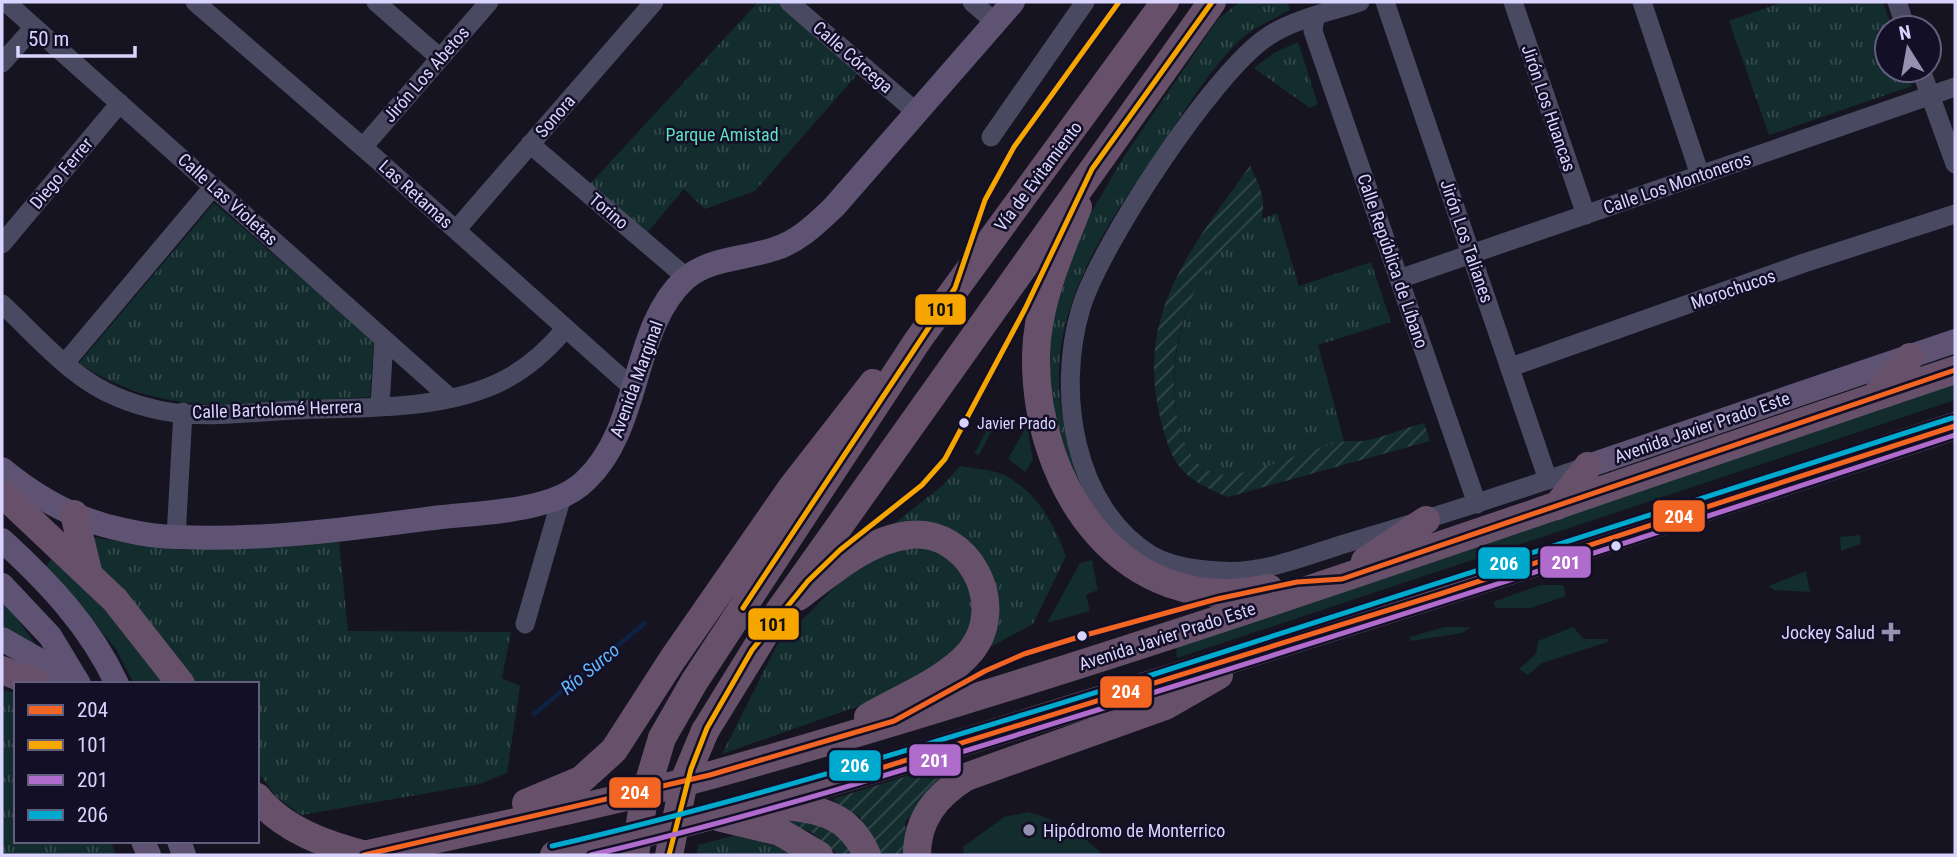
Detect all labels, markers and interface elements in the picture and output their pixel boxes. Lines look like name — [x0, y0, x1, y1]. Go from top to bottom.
scale bar — [18, 14, 135, 58]
north arrow — [1873, 14, 1943, 84]
street label: Calle Córcega — [809, 17, 897, 97]
text: N — [1897, 20, 1913, 45]
street label: Jirón Los Abetos — [379, 22, 473, 126]
text: 50 m — [28, 27, 69, 51]
street label: Jirón Los Huancas — [1518, 42, 1580, 174]
street label: Sonora — [531, 90, 579, 142]
street label: Vía de Evitamiento — [990, 117, 1086, 235]
park label: Parque Amistad — [665, 124, 779, 145]
street label: Diego Ferrer — [25, 133, 97, 213]
street label: Calle Los Montoneros — [1600, 148, 1754, 218]
street label: Calle Las Violetas — [174, 149, 282, 249]
street label: Las Retamas — [375, 155, 457, 233]
street label: Calle República de Líbano — [1353, 171, 1433, 351]
street label: Jirón Los Talianes — [1436, 177, 1498, 305]
street label: Torino — [585, 189, 633, 233]
street label: Morochucos — [1688, 265, 1778, 313]
line badge: 101 — [914, 293, 967, 326]
text: 101 — [927, 298, 955, 321]
street label: Avenida Marginal — [605, 318, 667, 440]
street label: Avenida Javier Prado Este — [1611, 387, 1793, 467]
street label: Calle Bartolomé Herrera — [192, 396, 362, 422]
place label: Javier Prado — [977, 414, 1056, 433]
marker: Javier Prado — [957, 416, 971, 430]
line badge: 204 — [1652, 499, 1706, 533]
text: 204 — [1665, 505, 1693, 528]
unlabelled marker — [1609, 539, 1623, 553]
line badge: 201 — [1539, 545, 1592, 579]
line badge: 206 — [1477, 546, 1531, 580]
text: 201 — [1552, 551, 1580, 574]
text: 206 — [1490, 552, 1518, 575]
street label: Avenida Javier Prado Este — [1076, 598, 1258, 674]
line badge: 101 — [747, 607, 800, 641]
text: 101 — [759, 613, 787, 636]
place label: Jockey Salud — [1781, 622, 1875, 643]
marker: Jockey Salud — [1881, 622, 1901, 642]
unlabelled marker — [1075, 629, 1089, 643]
water label: Río Surco — [556, 638, 624, 700]
line badge: 204 — [1099, 675, 1153, 709]
text: 204 — [1112, 680, 1140, 703]
legend — [14, 682, 259, 843]
text: 204 — [77, 698, 108, 722]
text: 101 — [77, 733, 108, 757]
line badge: 201 — [908, 743, 962, 777]
line badge: 206 — [828, 749, 882, 782]
text: 201 — [921, 749, 949, 772]
text: 206 — [841, 754, 869, 777]
text: 201 — [77, 768, 108, 792]
line badge: 204 — [608, 776, 662, 809]
text: 204 — [621, 781, 649, 804]
text: 206 — [77, 803, 108, 827]
place label: Hipódromo de Monterrico — [1043, 820, 1225, 841]
marker: Hipódromo de Monterrico — [1021, 822, 1037, 838]

